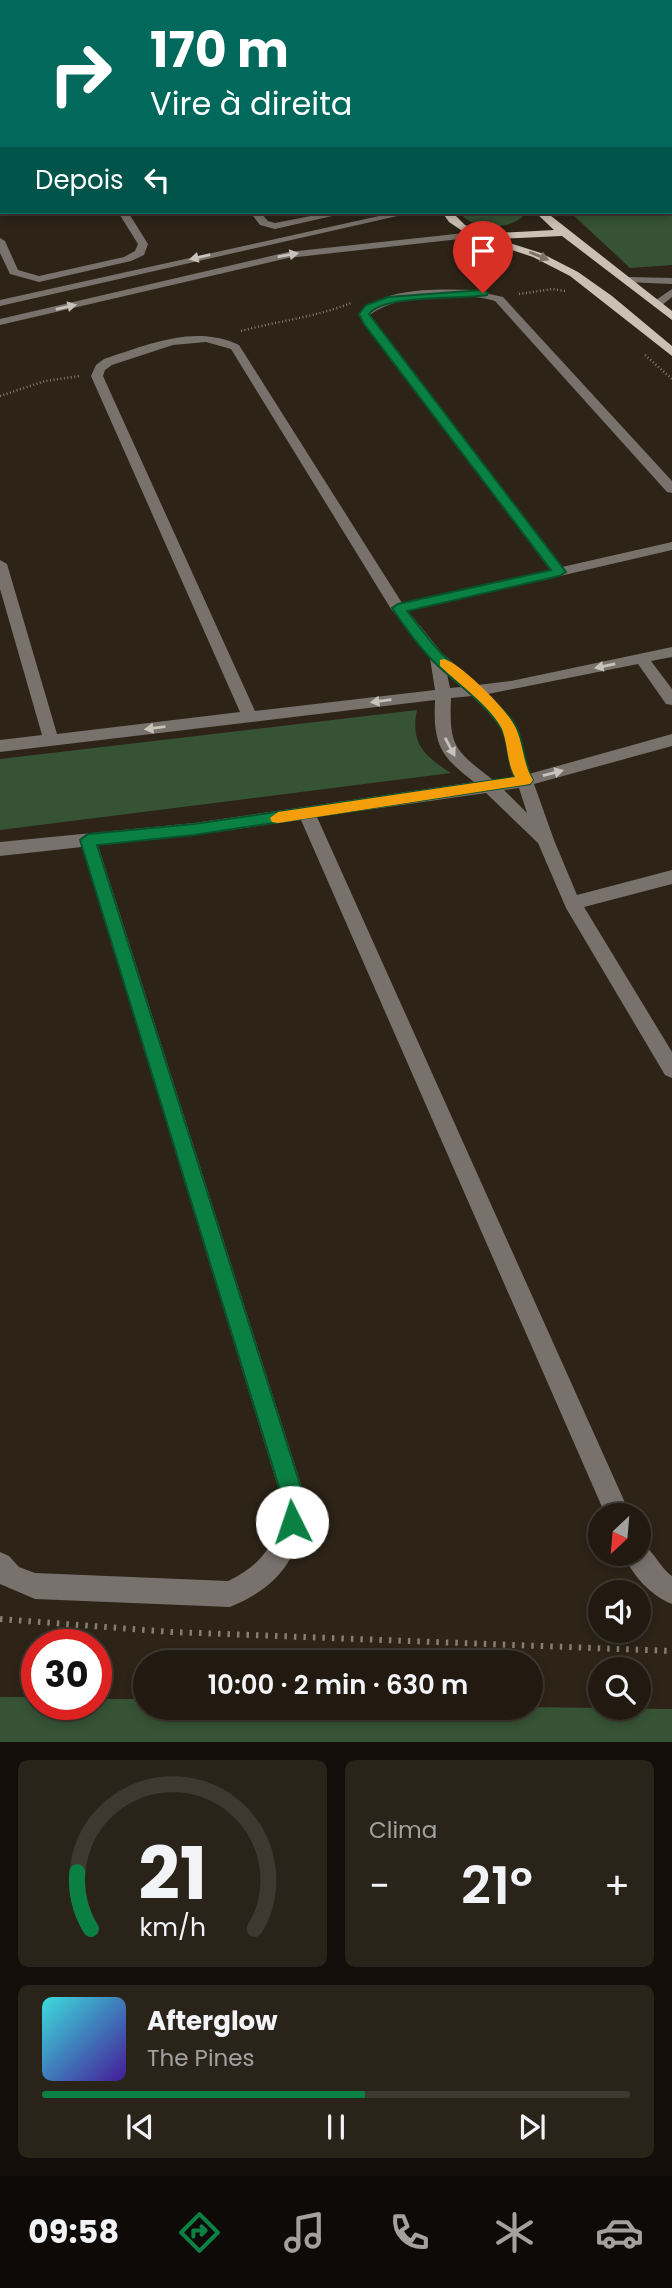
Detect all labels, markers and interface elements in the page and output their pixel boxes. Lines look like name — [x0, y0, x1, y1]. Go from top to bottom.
text: 170 m — [150, 16, 289, 84]
icon: right — [35, 28, 126, 119]
text: Vire à direita — [150, 81, 352, 126]
icon: left — [138, 161, 176, 199]
text: Depois — [35, 162, 124, 198]
pin — [453, 221, 513, 293]
icon: arrive — [464, 232, 502, 270]
one-way arrow — [277, 250, 299, 261]
one-way arrow — [528, 251, 549, 262]
one-way arrow — [189, 252, 211, 263]
one-way arrow — [56, 301, 78, 312]
one-way arrow — [594, 661, 616, 672]
one-way arrow — [370, 695, 392, 706]
one-way arrow — [144, 723, 166, 734]
one-way arrow — [444, 738, 456, 757]
one-way arrow — [542, 767, 564, 778]
position arrow — [255, 1485, 329, 1559]
north arrow — [588, 1503, 651, 1566]
map controls — [588, 1503, 651, 1720]
button: sound — [588, 1580, 651, 1643]
speed limit sign: 30 — [21, 1629, 112, 1720]
button: search — [588, 1657, 651, 1720]
text: 10:00 · 2 min · 630 m — [208, 1667, 468, 1703]
text: Clima — [369, 1814, 437, 1846]
text: 21 — [138, 1824, 207, 1925]
text: 21° — [461, 1849, 533, 1922]
text: − — [369, 1859, 390, 1912]
text: + — [604, 1859, 630, 1912]
text: km/h — [139, 1910, 206, 1945]
text: Afterglow — [147, 2003, 278, 2039]
text: The Pines — [147, 2042, 255, 2074]
icon: previous — [121, 2108, 159, 2146]
icon: pause — [317, 2108, 355, 2146]
icon: next — [513, 2108, 551, 2146]
icon: directions — [175, 2208, 224, 2257]
icon: music — [280, 2208, 329, 2257]
icon: phone — [385, 2208, 434, 2257]
icon: climate — [490, 2208, 539, 2257]
icon: car — [595, 2208, 644, 2257]
text: 09:58 — [28, 2209, 119, 2254]

